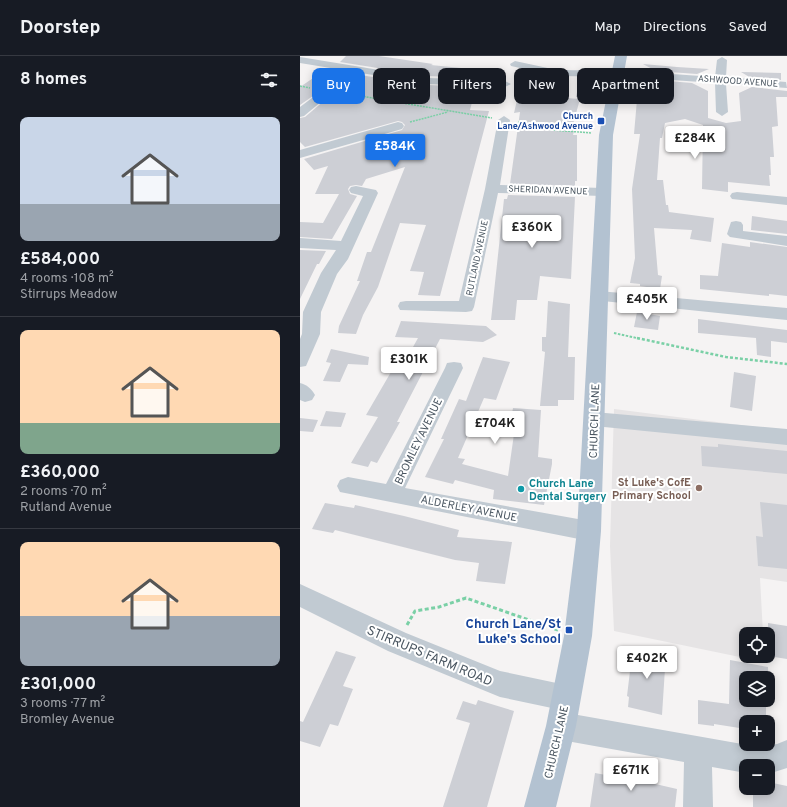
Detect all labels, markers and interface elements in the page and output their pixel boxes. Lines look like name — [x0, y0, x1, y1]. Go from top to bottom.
text: Doorstep — [20, 16, 100, 40]
text: Map — [595, 19, 621, 36]
text: Directions — [643, 19, 707, 36]
text: Saved — [729, 19, 767, 36]
chip: Buy — [312, 68, 365, 104]
chip: Rent — [373, 68, 430, 104]
chip: Filters — [438, 68, 506, 104]
chip: New — [514, 68, 569, 104]
chip: Apartment — [577, 68, 674, 104]
text: 8 homes — [20, 69, 87, 91]
icon: filters — [258, 69, 280, 91]
street label: ASHWOOD AVENUE — [697, 73, 778, 90]
place label: Church Lane/Ashwood Avenue — [497, 111, 593, 132]
marker: Church Lane/Ashwood Avenue — [596, 116, 606, 126]
pin: £284K — [667, 126, 723, 160]
text: £284K — [674, 131, 716, 147]
pin: £584K — [367, 134, 423, 168]
text: £584K — [374, 139, 416, 155]
icon: home — [114, 143, 186, 215]
street label: SHERIDAN AVENUE — [508, 184, 588, 197]
pin: £360K — [504, 215, 560, 249]
street label: RUTLAND AVENUE — [464, 219, 491, 297]
text: £360K — [511, 220, 553, 236]
text: £584,000 — [20, 249, 100, 271]
text: 4 rooms · 108 m² — [20, 271, 114, 287]
text: Stirrups Meadow — [20, 287, 117, 303]
pin: £405K — [619, 287, 675, 321]
text: £405K — [626, 292, 668, 308]
pin: £301K — [381, 347, 437, 381]
text: £301K — [390, 352, 428, 368]
icon: home — [114, 356, 186, 428]
street label: CHURCH LANE — [587, 383, 603, 459]
street label: BROMLEY AVENUE — [392, 396, 446, 487]
pin: £704K — [467, 411, 523, 445]
text: £704K — [475, 416, 515, 432]
text: £360,000 — [20, 462, 100, 484]
place label: St Luke's CofE Primary School — [612, 476, 691, 503]
place label: Church Lane Dental Surgery — [529, 477, 606, 504]
marker: St Luke's CofE Primary School — [694, 483, 704, 493]
text: 2 rooms · 70 m² — [20, 484, 107, 500]
marker: Church Lane Dental Surgery — [516, 484, 526, 494]
street label: ALDERLEY AVENUE — [419, 493, 518, 525]
text: Rutland Avenue — [20, 500, 112, 516]
icon: home — [114, 568, 186, 640]
place label: Church Lane/St Luke's School — [466, 617, 561, 648]
street label: STIRRUPS FARM ROAD — [364, 623, 494, 691]
marker: Church Lane/St Luke's School — [564, 625, 574, 635]
map controls — [739, 627, 775, 795]
button: locate — [739, 627, 775, 663]
pin: £402K — [619, 646, 675, 680]
text: £402K — [626, 651, 668, 667]
button: layers — [739, 671, 775, 707]
text: £301,000 — [20, 674, 96, 696]
text: 3 rooms · 77 m² — [20, 696, 105, 712]
street label: CHURCH LANE — [542, 704, 572, 780]
text: Bromley Avenue — [20, 712, 114, 728]
button: + — [739, 715, 775, 751]
pin: £671K — [603, 758, 659, 792]
button: − — [739, 759, 775, 795]
text: £671K — [612, 763, 650, 779]

